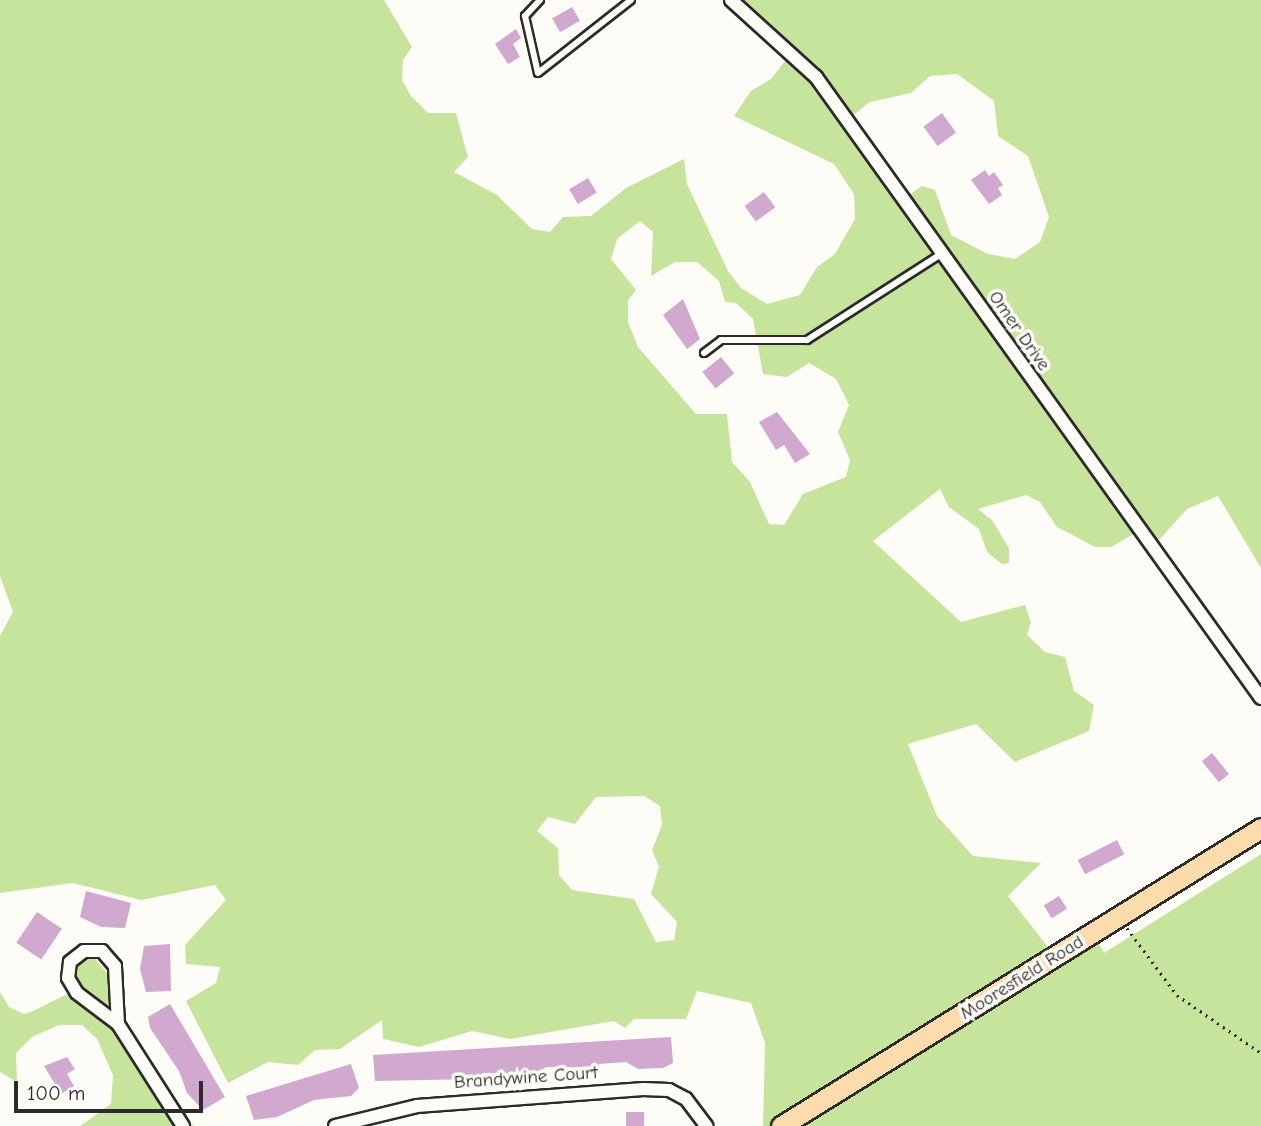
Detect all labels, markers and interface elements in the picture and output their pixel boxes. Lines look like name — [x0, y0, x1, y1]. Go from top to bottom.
street label: Omer Drive — [983, 287, 1055, 375]
street label: Mooresfield Road — [956, 931, 1088, 1025]
street label: Brandywine Court — [453, 1062, 599, 1094]
scale bar — [18, 1066, 206, 1110]
text: 100 m — [27, 1081, 85, 1105]

